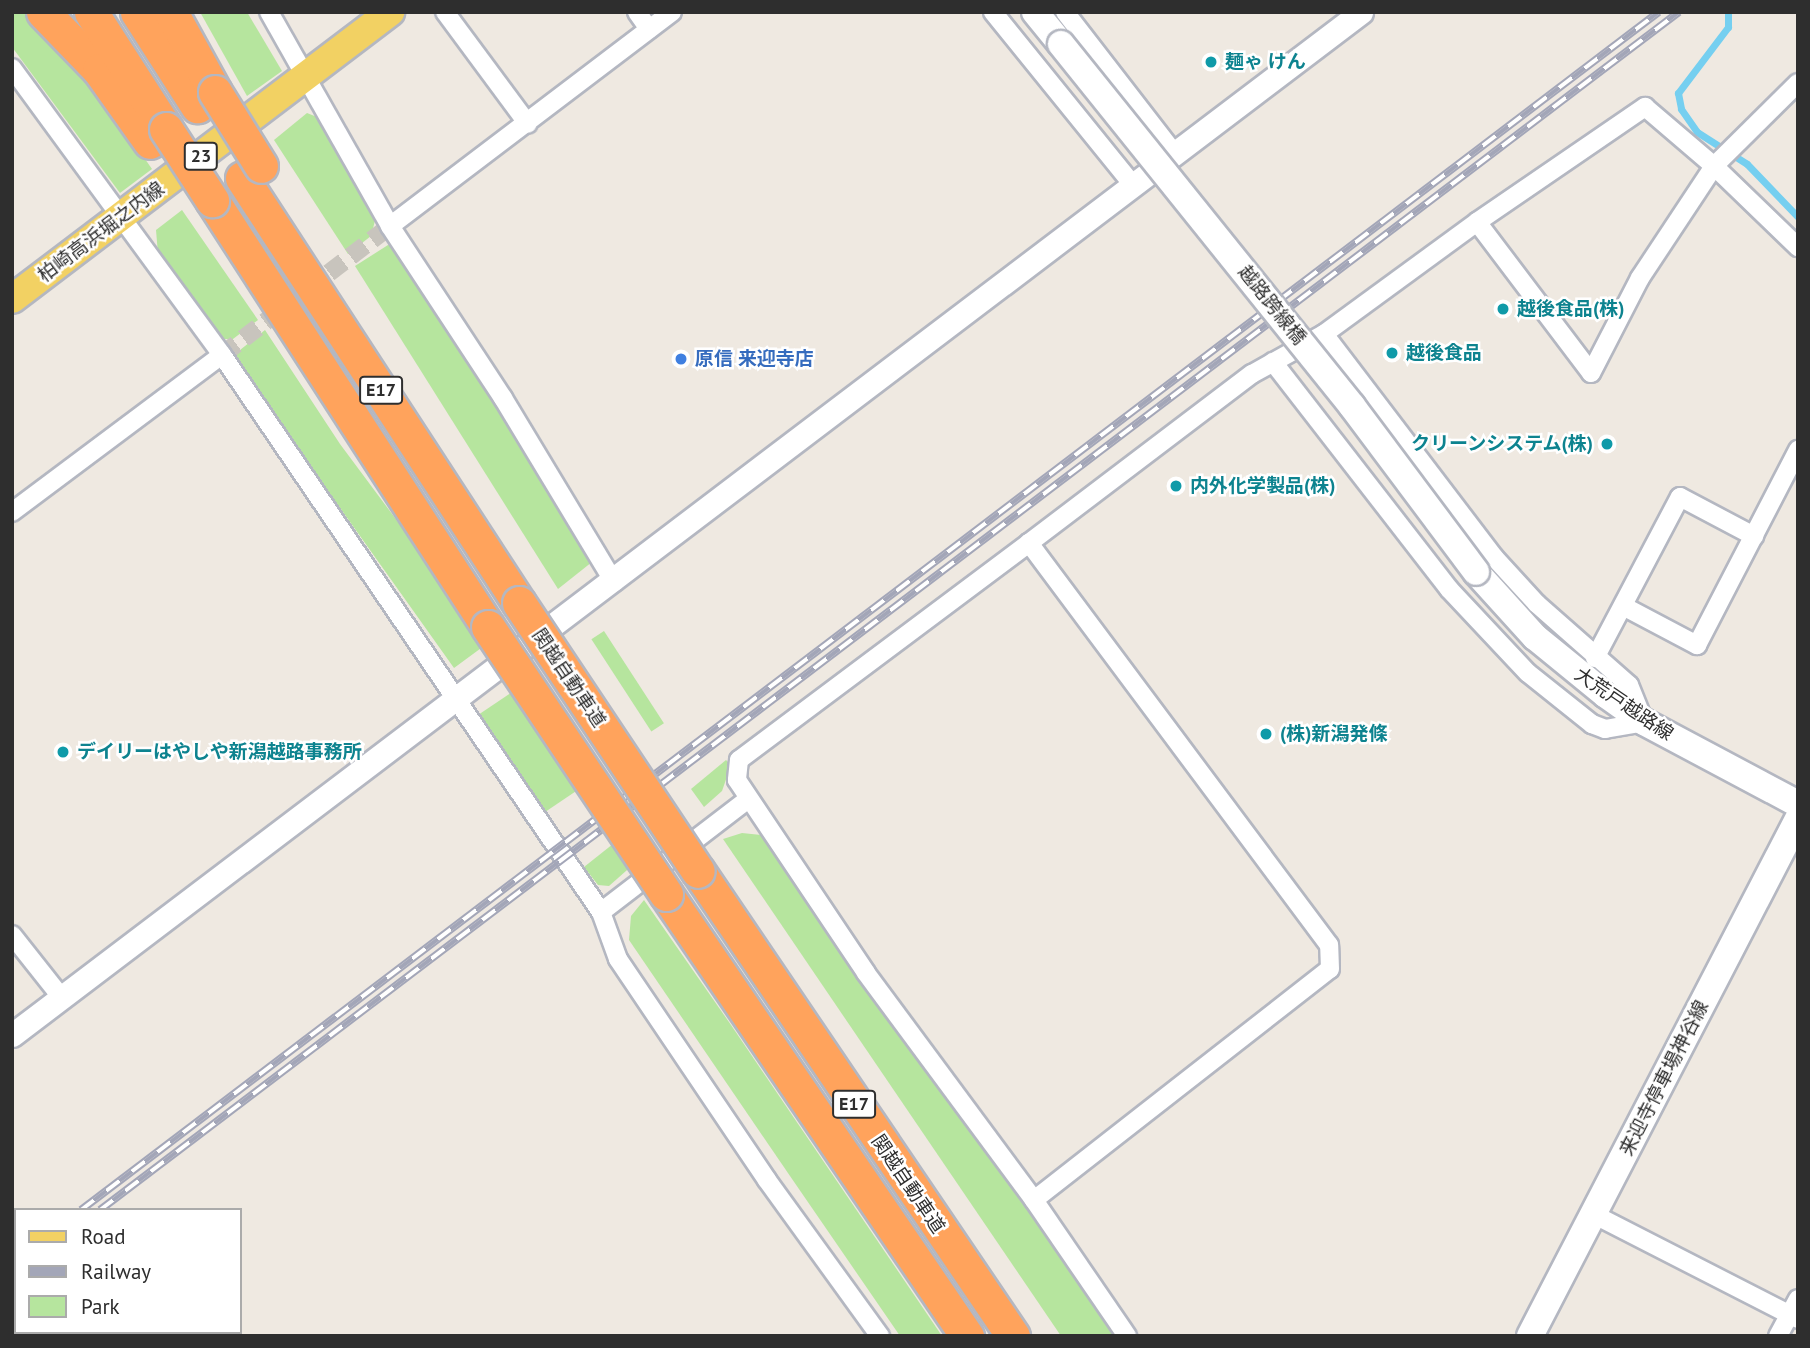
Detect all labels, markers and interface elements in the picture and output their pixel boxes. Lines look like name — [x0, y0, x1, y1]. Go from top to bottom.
place label: 麺ゃ けん — [1225, 51, 1306, 73]
marker: 麺ゃ けん — [1203, 54, 1219, 70]
road number: 23 — [184, 141, 218, 170]
street label: 柏崎高浜堀之内線 — [33, 177, 169, 287]
street label: 越路跨線橋 — [1233, 261, 1311, 349]
place label: 越後食品(株) — [1517, 298, 1624, 320]
marker: 越後食品(株) — [1495, 301, 1511, 317]
place label: 越後食品 — [1406, 342, 1482, 364]
marker: 越後食品 — [1384, 345, 1400, 361]
place label: 原信 来迎寺店 — [695, 348, 814, 370]
marker: 原信 来迎寺店 — [673, 351, 689, 367]
road number: E17 — [358, 376, 404, 404]
place label: クリーンシステム(株) — [1410, 433, 1593, 455]
marker: クリーンシステム(株) — [1599, 436, 1615, 452]
place label: 内外化学製品(株) — [1190, 475, 1335, 497]
marker: 内外化学製品(株) — [1168, 478, 1184, 494]
street label: 関越自動車道 — [528, 624, 610, 732]
street label: 大荒戸越路線 — [1570, 663, 1678, 745]
place label: (株)新潟発條 — [1280, 723, 1387, 745]
marker: (株)新潟発條 — [1258, 726, 1274, 742]
place label: デイリーはやしや新潟越路事務所 — [77, 741, 362, 763]
marker: デイリーはやしや新潟越路事務所 — [55, 744, 71, 760]
street label: 来迎寺停車場神谷線 — [1615, 997, 1713, 1159]
road number: E17 — [831, 1090, 877, 1119]
street label: 関越自動車道 — [867, 1130, 949, 1238]
legend — [14, 1208, 242, 1334]
text: Road — [81, 1223, 125, 1250]
text: Railway — [81, 1258, 151, 1285]
text: Park — [81, 1293, 120, 1320]

